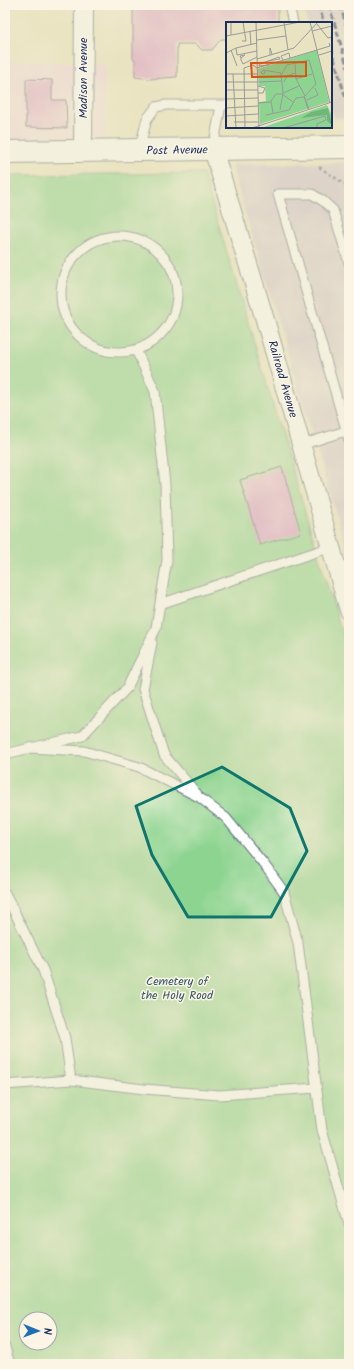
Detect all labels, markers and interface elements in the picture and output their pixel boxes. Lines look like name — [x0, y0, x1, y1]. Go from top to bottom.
inset map — [226, 22, 332, 128]
street label: Madison Avenue — [74, 37, 93, 119]
street label: Post Avenue — [146, 140, 209, 161]
street label: Railroad Avenue — [262, 338, 303, 421]
park label: Cemetery of the Holy Rood — [141, 972, 214, 1005]
north arrow — [18, 1311, 58, 1351]
text: N — [38, 1328, 56, 1335]

